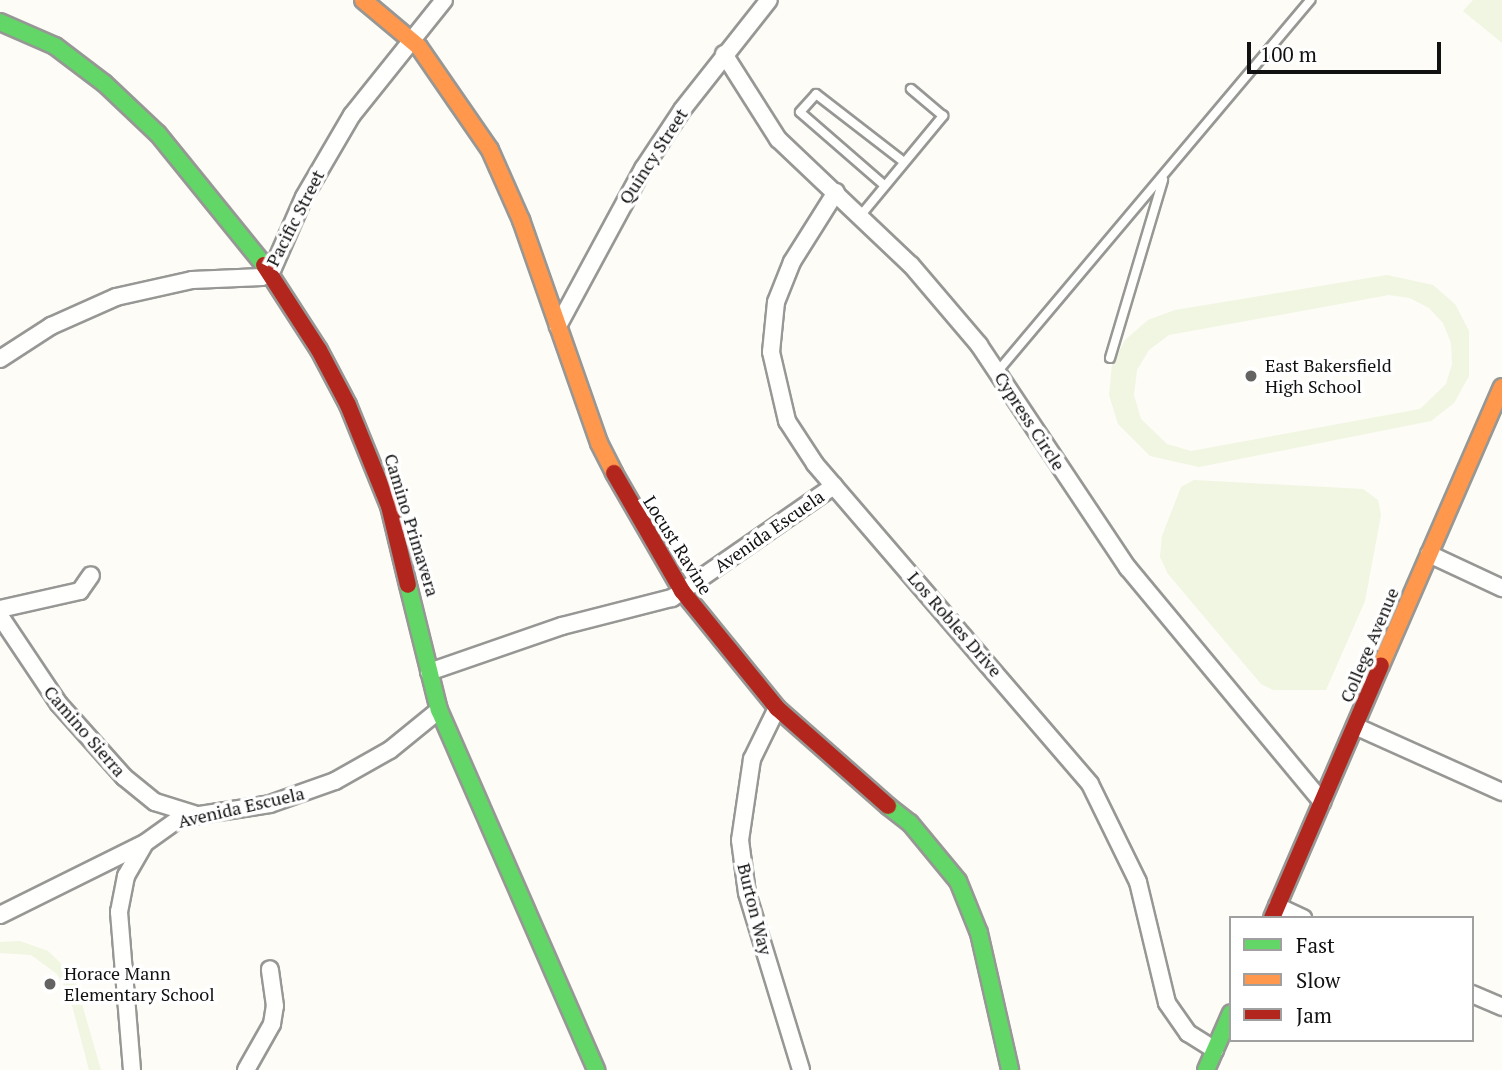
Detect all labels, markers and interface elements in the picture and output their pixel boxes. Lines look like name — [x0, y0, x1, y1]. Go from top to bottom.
scale bar — [1250, 28, 1444, 72]
text: 100 m — [1260, 40, 1317, 68]
street label: Quincy Street — [614, 104, 692, 208]
street label: Pacific Street — [261, 166, 329, 270]
place label: East Bakersfield High School — [1265, 355, 1392, 398]
street label: Cypress Circle — [990, 368, 1070, 474]
marker: East Bakersfield High School — [1243, 368, 1259, 384]
street label: Camino Primavera — [380, 451, 444, 599]
street label: Avenida Escuela — [710, 485, 828, 577]
street label: Locust Ravine — [639, 492, 717, 598]
street label: Los Robles Drive — [903, 567, 1007, 681]
street label: College Avenue — [1335, 584, 1403, 706]
street label: Camino Sierra — [40, 681, 130, 781]
street label: Avenida Escuela — [176, 782, 306, 832]
street label: Burton Way — [733, 861, 777, 957]
legend — [1229, 916, 1474, 1042]
text: Fast — [1296, 931, 1335, 959]
place label: Horace Mann Elementary School — [64, 963, 215, 1006]
text: Slow — [1296, 966, 1340, 994]
marker: Horace Mann Elementary School — [42, 976, 58, 992]
text: Jam — [1296, 1001, 1332, 1029]

